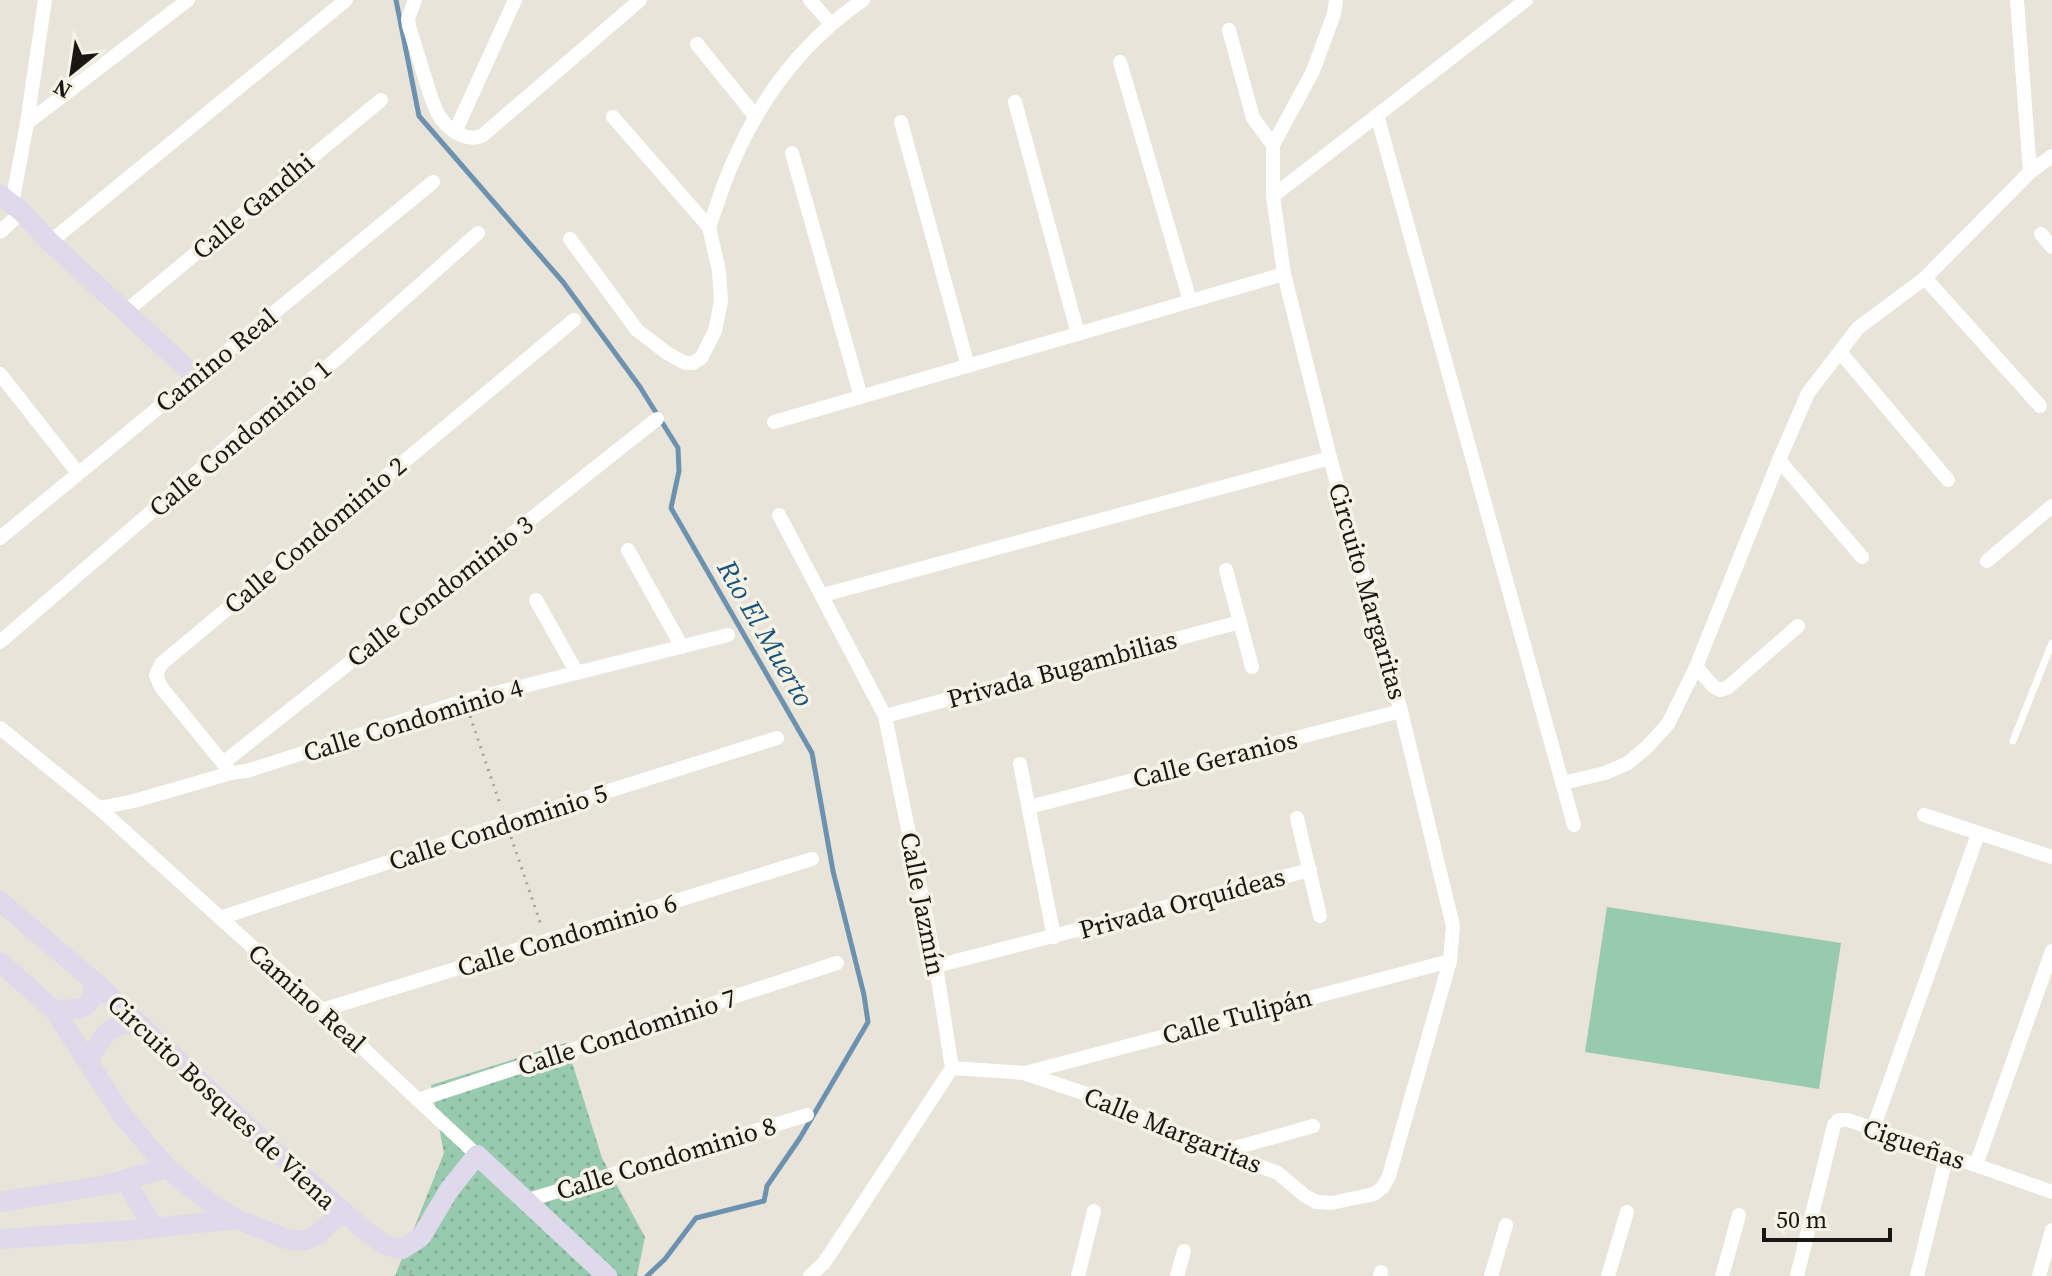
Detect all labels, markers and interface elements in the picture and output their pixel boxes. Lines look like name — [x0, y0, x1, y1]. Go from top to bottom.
north arrow — [32, 32, 112, 112]
text: N — [48, 72, 76, 106]
street label: Calle Gandhi — [184, 144, 322, 268]
street label: Camino Real — [147, 299, 285, 420]
street label: Calle Condominio 1 — [141, 351, 339, 525]
street label: Calle Condominio 2 — [216, 448, 414, 622]
street label: Circuito Margaritas — [1320, 478, 1416, 704]
street label: Calle Condominio 3 — [339, 507, 541, 675]
water label: Rio El Muerto — [708, 552, 823, 713]
street label: Privada Bugambilias — [943, 621, 1181, 717]
street label: Calle Condominio 4 — [299, 669, 527, 771]
street label: Calle Geranios — [1129, 721, 1301, 797]
street label: Calle Condominio 5 — [384, 775, 612, 879]
street label: Calle Jazmín — [891, 829, 955, 979]
street label: Privada Orquídeas — [1075, 858, 1289, 948]
street label: Calle Condominio 6 — [453, 884, 681, 986]
street label: Camino Real — [240, 935, 374, 1061]
street label: Calle Tulipán — [1158, 979, 1316, 1053]
street label: Calle Condominio 7 — [513, 980, 741, 1084]
street label: Circuito Bosques de Viena — [100, 986, 345, 1218]
street label: Calle Margaritas — [1079, 1078, 1267, 1182]
street label: Calle Condominio 8 — [552, 1107, 780, 1209]
street label: Cigueñas — [1858, 1110, 1970, 1178]
scale bar — [1764, 1192, 1890, 1242]
text: 50 m — [1776, 1203, 1827, 1236]

